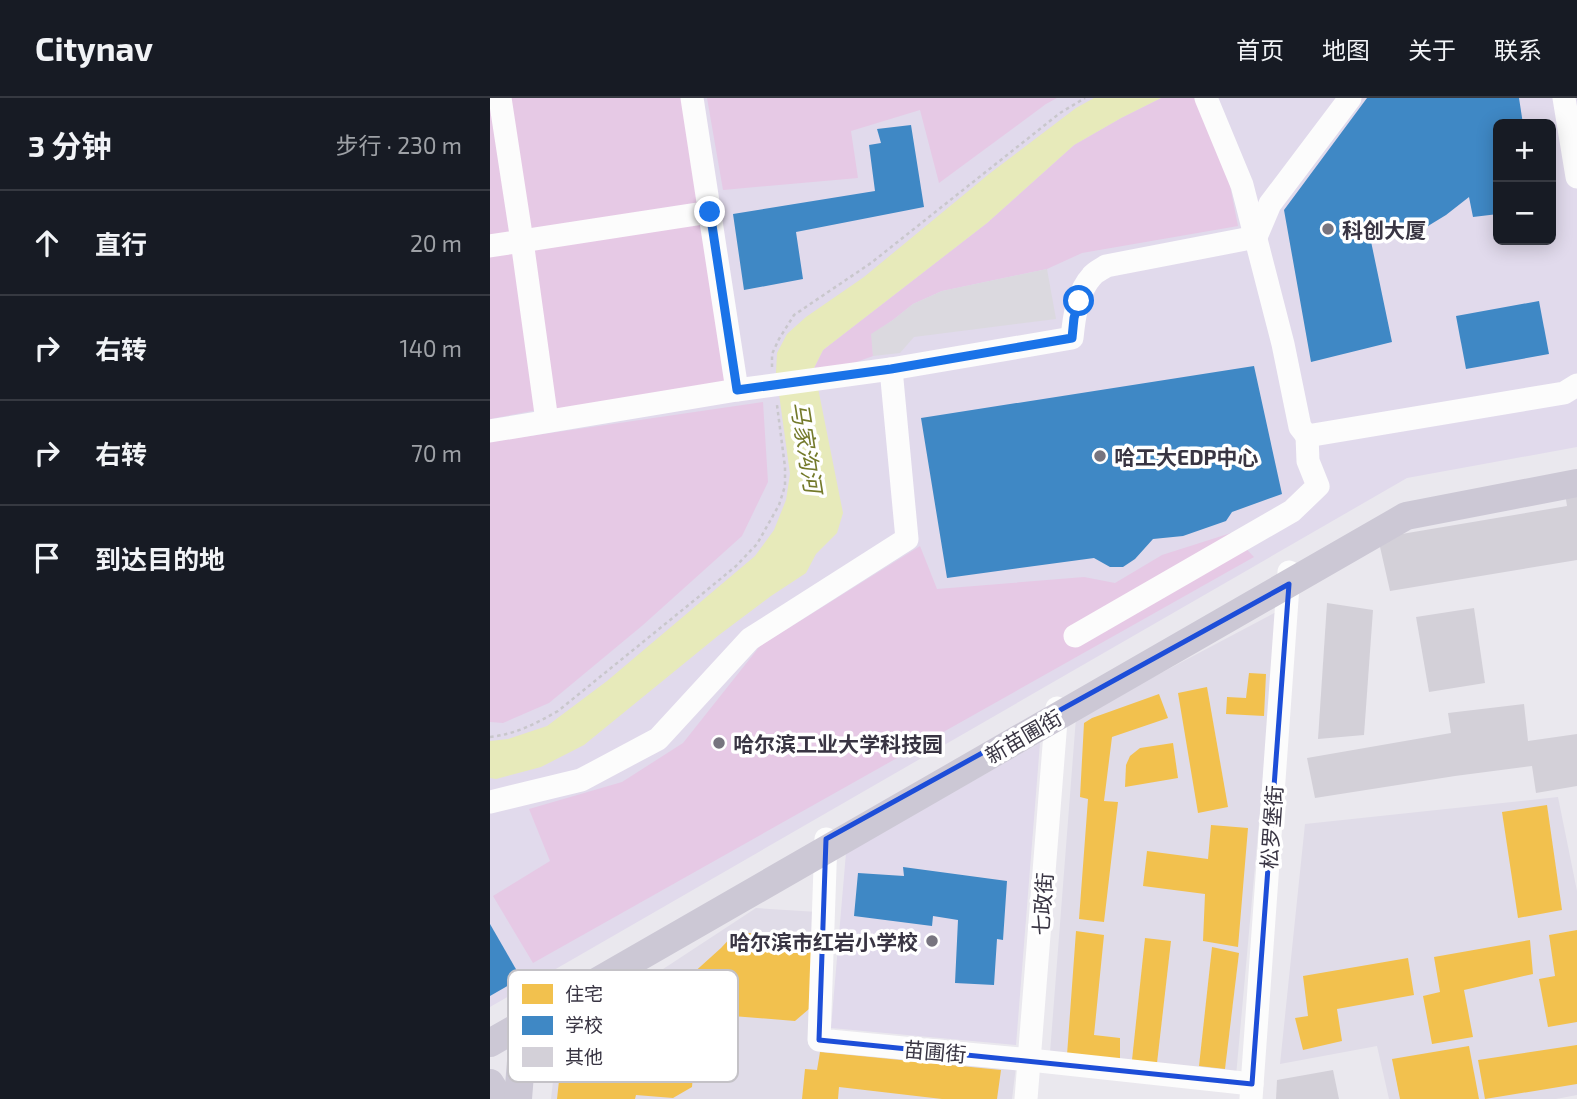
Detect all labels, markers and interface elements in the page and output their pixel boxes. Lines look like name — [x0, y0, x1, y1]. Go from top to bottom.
text: Citynav — [35, 28, 153, 68]
text: 首页 — [1236, 35, 1284, 64]
text: 地图 — [1322, 35, 1370, 64]
text: 关于 — [1408, 35, 1456, 64]
text: 联系 — [1494, 35, 1542, 64]
map controls — [1493, 119, 1556, 245]
button: + — [1493, 119, 1556, 182]
text: 3 分钟 — [28, 127, 112, 163]
text: 步行 · 230 m — [335, 131, 462, 159]
button: − — [1493, 182, 1556, 245]
route end — [694, 196, 725, 227]
place label: 科创大厦 — [1342, 217, 1426, 242]
marker: 科创大厦 — [1320, 221, 1336, 237]
icon: ahead — [28, 224, 66, 262]
text: 直行 — [95, 228, 147, 259]
text: 20 m — [410, 229, 462, 257]
route start — [1063, 285, 1094, 316]
icon: right — [28, 329, 66, 367]
text: 右转 — [95, 333, 147, 364]
text: 140 m — [400, 334, 462, 362]
water label: 马家沟河 — [786, 399, 829, 499]
icon: right — [28, 434, 66, 472]
text: 右转 — [95, 438, 147, 469]
text: 70 m — [411, 439, 462, 467]
place label: 哈工大EDP中心 — [1114, 444, 1258, 469]
marker: 哈工大EDP中心 — [1092, 448, 1108, 464]
icon: arrive — [28, 539, 66, 577]
text: 到达目的地 — [95, 543, 225, 574]
street label: 新苗圃街 — [980, 704, 1066, 768]
place label: 哈尔滨工业大学科技园 — [733, 731, 943, 756]
marker: 哈尔滨工业大学科技园 — [711, 735, 727, 751]
street label: 松罗堡街 — [1256, 784, 1286, 870]
street label: 七政街 — [1027, 872, 1057, 936]
place label: 哈尔滨市红岩小学校 — [729, 929, 918, 954]
marker: 哈尔滨市红岩小学校 — [924, 933, 940, 949]
legend — [508, 970, 738, 1082]
text: 住宅 — [565, 982, 603, 1005]
text: 学校 — [565, 1013, 603, 1036]
street label: 苗圃街 — [903, 1036, 967, 1066]
text: 其他 — [565, 1045, 603, 1068]

